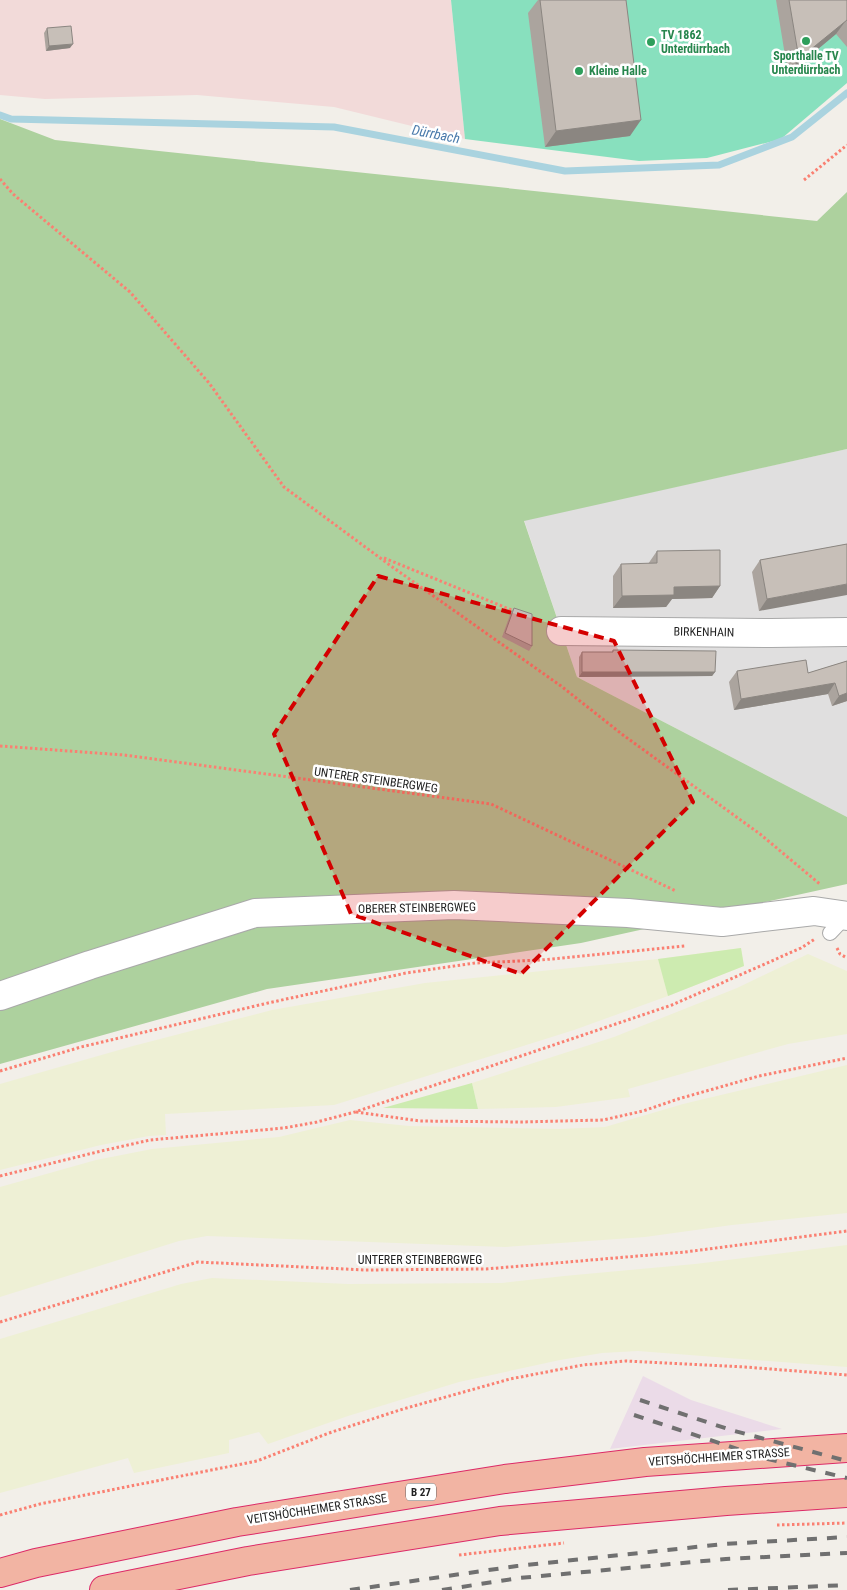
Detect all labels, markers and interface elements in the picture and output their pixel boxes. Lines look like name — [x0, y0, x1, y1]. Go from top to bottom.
place label: TV 1862 Unterdürrbach — [661, 28, 730, 56]
marker: Sporthalle TV Unterdürrbach — [800, 35, 812, 47]
marker: TV 1862 Unterdürrbach — [645, 36, 657, 48]
place label: Sporthalle TV Unterdürrbach — [772, 49, 841, 77]
place label: Kleine Halle — [589, 64, 647, 78]
marker: Kleine Halle — [573, 65, 585, 77]
water label: Dürrbach — [411, 122, 461, 146]
street label: BIRKENHAIN — [673, 624, 735, 640]
street label: UNTERER STEINBERGWEG — [313, 764, 439, 796]
street label: OBERER STEINBERGWEG — [358, 900, 476, 916]
street label: UNTERER STEINBERGWEG — [358, 1253, 482, 1267]
street label: VEITSHÖCHHEIMER STRASSE — [648, 1444, 790, 1469]
road number: B 27 — [406, 1484, 436, 1500]
street label: VEITSHÖCHHEIMER STRASSE — [246, 1490, 388, 1527]

